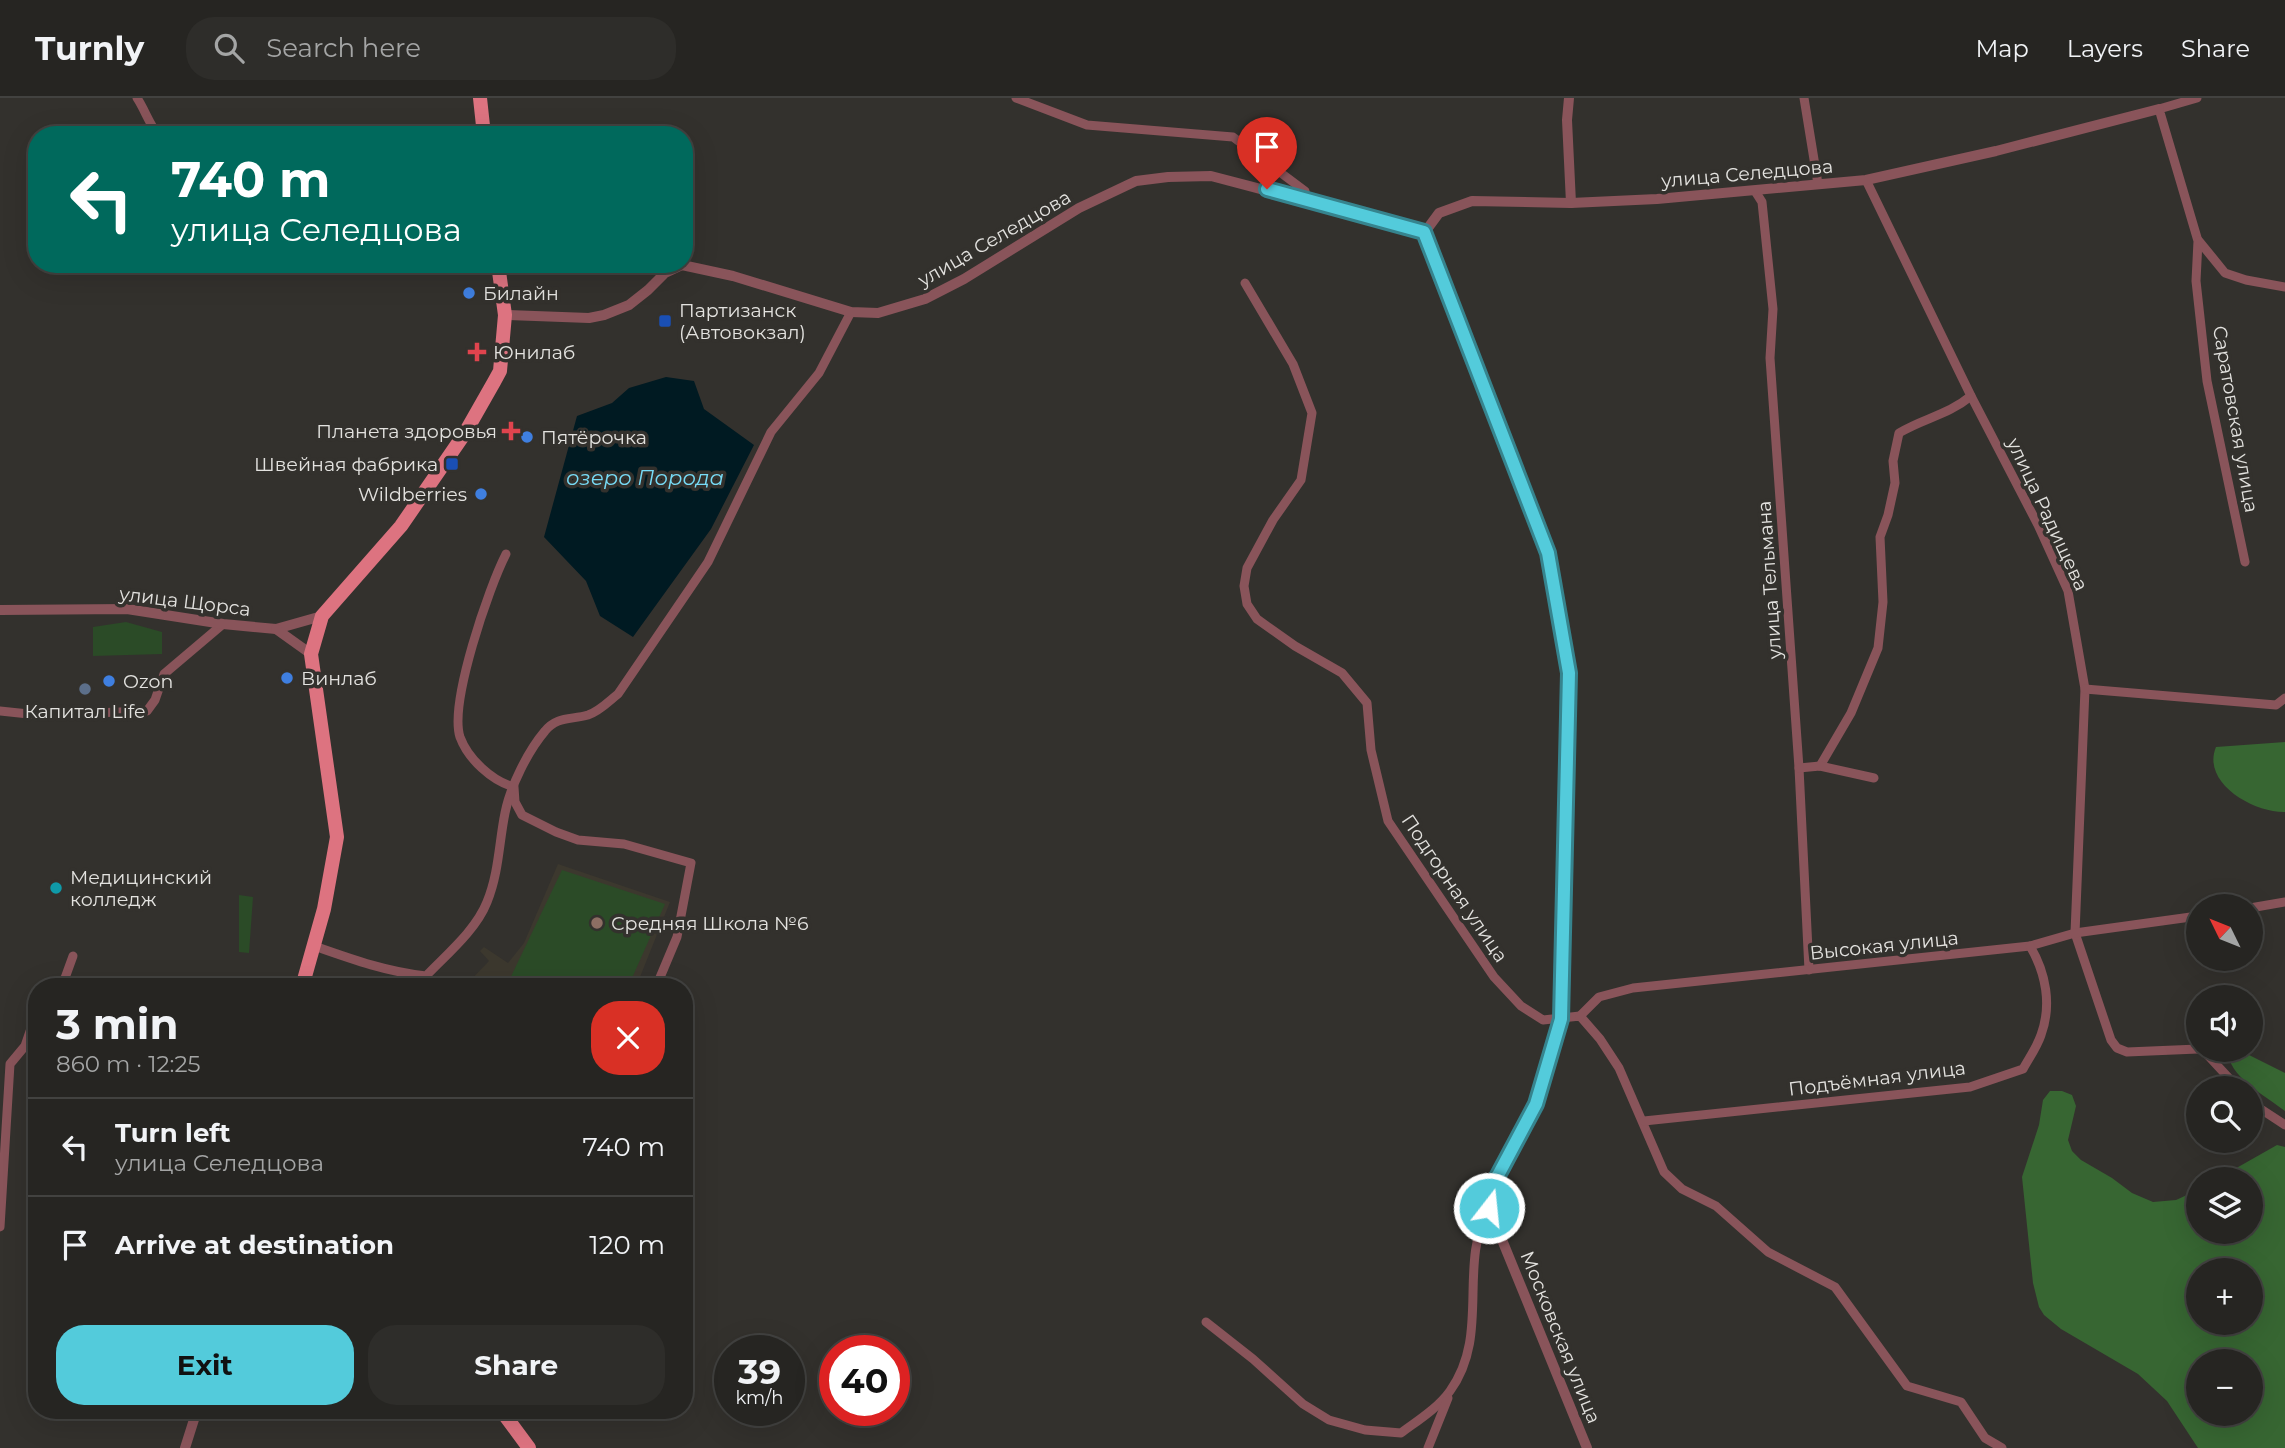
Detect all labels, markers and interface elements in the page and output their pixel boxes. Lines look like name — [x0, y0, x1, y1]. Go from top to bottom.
search box — [186, 17, 676, 80]
text: Turnly — [35, 28, 144, 68]
icon: search — [210, 29, 248, 67]
text: Search here — [266, 32, 421, 64]
text: Map — [1975, 34, 2029, 63]
text: Layers — [2067, 34, 2143, 63]
text: Share — [2181, 34, 2250, 63]
pin — [1237, 117, 1297, 189]
icon: arrive — [1248, 128, 1286, 166]
text: 740 m — [171, 150, 331, 209]
icon: left — [56, 154, 147, 245]
street label: улица Селедцова — [1659, 155, 1834, 193]
street label: улица Селедцова — [913, 185, 1075, 292]
text: улица Селедцова — [171, 210, 462, 249]
place label: Билайн — [483, 282, 559, 305]
marker: Билайн — [461, 285, 477, 301]
place label: Партизанск (Автовокзал) — [679, 299, 806, 344]
marker: Партизанск (Автовокзал) — [657, 313, 673, 329]
street label: Саратовская улица — [2208, 324, 2263, 514]
place label: Юнилаб — [493, 341, 575, 364]
marker: Юнилаб — [467, 342, 487, 362]
place label: Планета здоровья — [316, 420, 497, 443]
marker: Планета здоровья — [503, 423, 519, 439]
place label: Пятёрочка — [541, 426, 647, 449]
marker: Пятёрочка — [519, 429, 535, 445]
street label: улица Радищева — [2002, 433, 2093, 594]
place label: Швейная фабрика — [254, 453, 438, 476]
marker: Швейная фабрика — [444, 456, 460, 472]
water label: озеро Порода — [566, 465, 724, 490]
place label: Wildberries — [358, 483, 467, 506]
marker: Wildberries — [473, 486, 489, 502]
street label: улица Тельмана — [1752, 500, 1787, 661]
street label: улица Щорса — [117, 582, 252, 621]
place label: Винлаб — [301, 667, 377, 690]
place label: Ozon — [123, 670, 173, 693]
marker: Винлаб — [279, 670, 295, 686]
marker: Ozon — [101, 673, 117, 689]
marker: Капитал Life — [77, 681, 93, 697]
place label: Капитал Life — [24, 700, 146, 723]
street label: Подгорная улица — [1397, 810, 1513, 967]
place label: Медицинский колледж — [70, 866, 212, 911]
marker: Медицинский колледж — [48, 880, 64, 896]
north arrow — [2186, 894, 2263, 971]
map controls — [2186, 894, 2263, 1426]
place label: Средняя Школа №6 — [611, 912, 808, 935]
marker: Средняя Школа №6 — [589, 915, 605, 931]
street label: Высокая улица — [1809, 926, 1960, 965]
button: sound — [2186, 985, 2263, 1062]
text: 3 min — [56, 998, 178, 1050]
button: close — [591, 1001, 665, 1075]
text: 860 m · 12:25 — [56, 1050, 201, 1078]
street label: Подъёмная улица — [1787, 1056, 1967, 1101]
button: search — [2186, 1076, 2263, 1153]
text: Turn left — [115, 1117, 231, 1149]
icon: left — [56, 1128, 94, 1166]
text: 740 m — [583, 1131, 665, 1163]
text: улица Селедцова — [115, 1149, 324, 1177]
button: layers — [2186, 1167, 2263, 1244]
position arrow — [1452, 1171, 1526, 1245]
icon: arrive — [56, 1226, 94, 1264]
text: Arrive at destination — [115, 1229, 394, 1261]
text: 120 m — [589, 1229, 665, 1261]
street label: Московская улица — [1515, 1248, 1606, 1427]
button: + — [2186, 1258, 2263, 1335]
button: Exit — [56, 1325, 354, 1405]
button: Share — [368, 1325, 665, 1405]
speed limit sign: 40 — [819, 1335, 910, 1426]
button: − — [2186, 1349, 2263, 1426]
text: 39 — [738, 1350, 781, 1393]
text: km/h — [735, 1387, 784, 1409]

